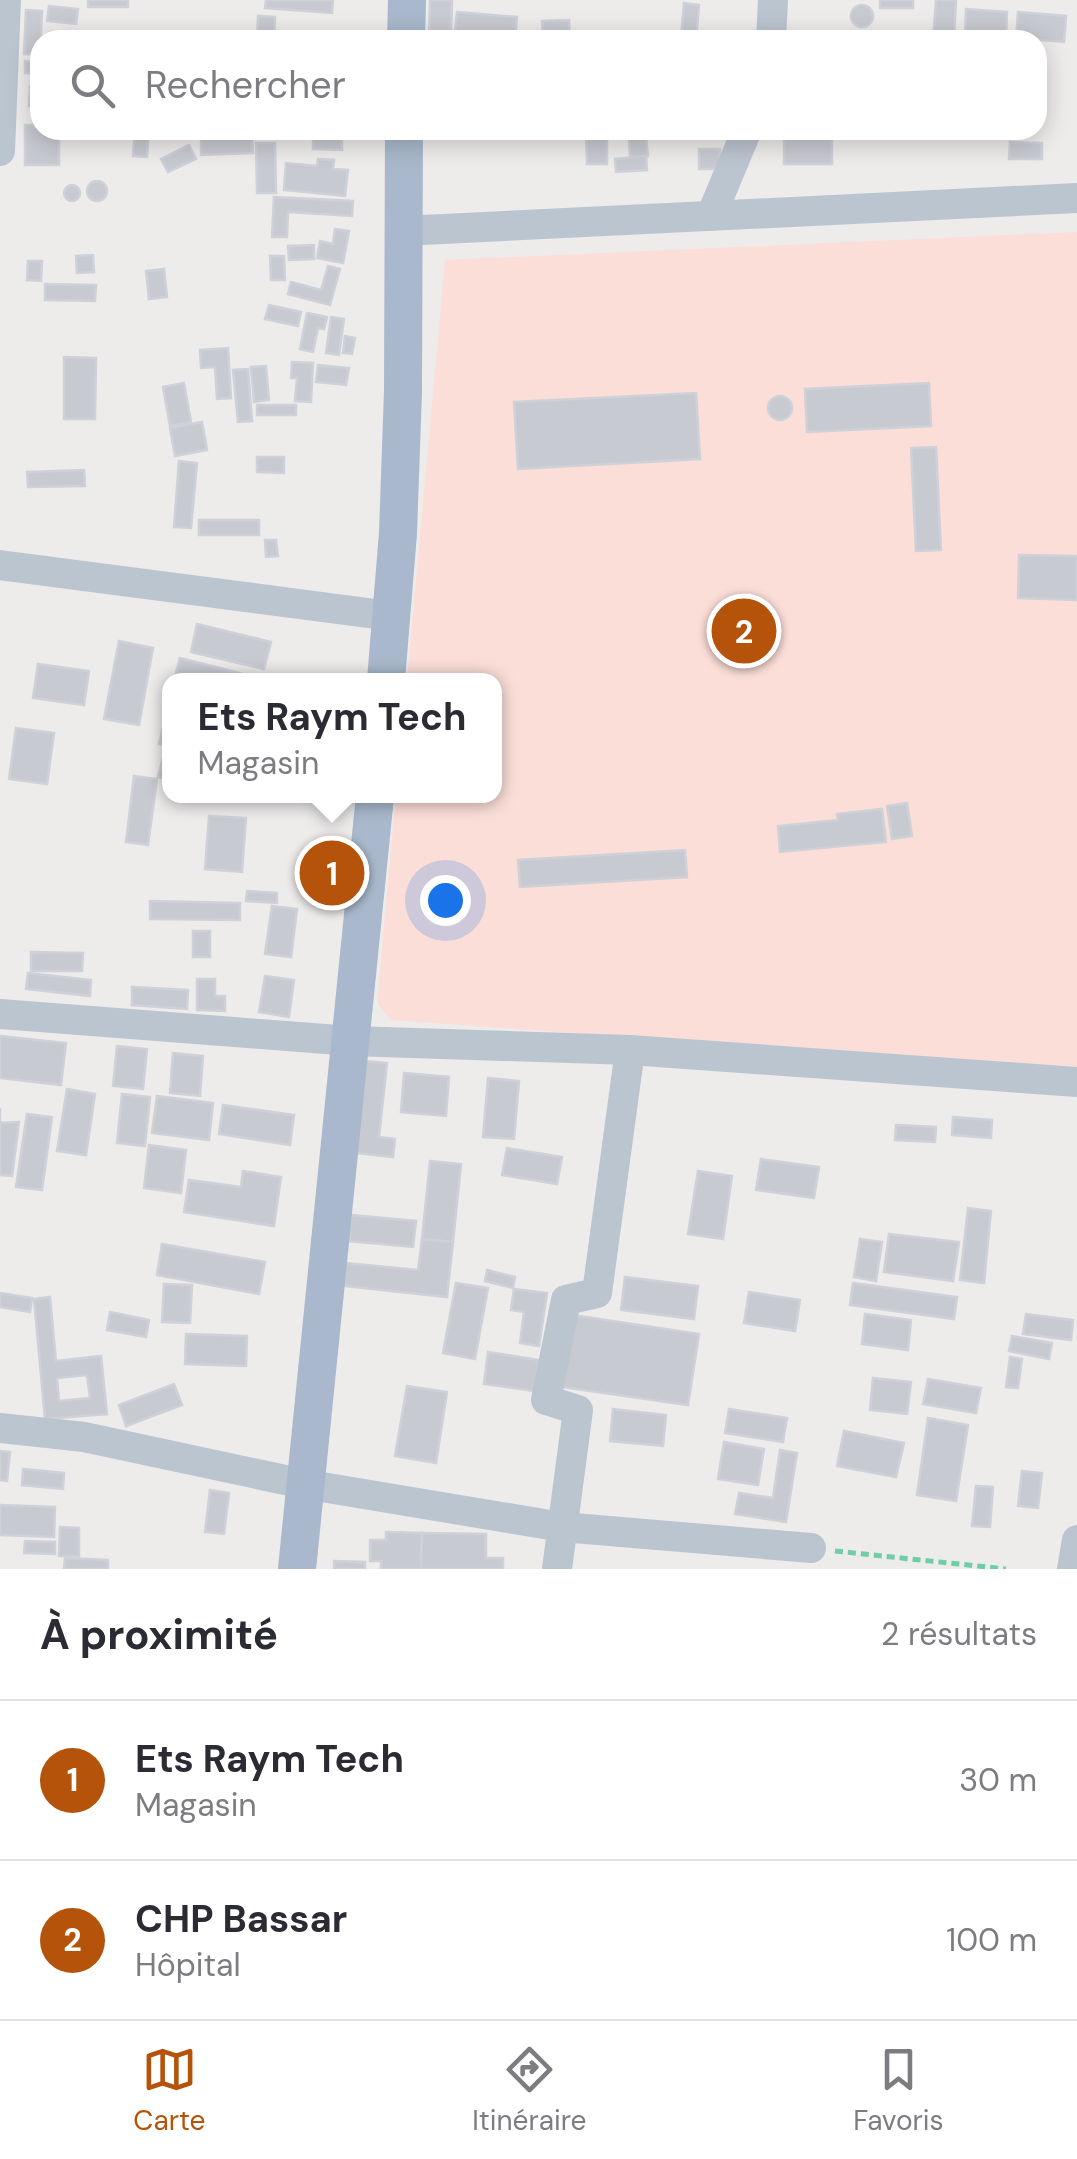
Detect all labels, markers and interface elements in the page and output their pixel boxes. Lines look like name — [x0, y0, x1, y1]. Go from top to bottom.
search box — [30, 30, 1047, 140]
icon: search — [65, 58, 120, 113]
text: Rechercher — [145, 60, 346, 110]
pin: 2 — [712, 594, 776, 668]
popup — [162, 673, 502, 803]
text: Ets Raym Tech — [198, 692, 466, 742]
text: Magasin — [198, 742, 319, 784]
pin: 1 — [300, 836, 364, 910]
your location — [420, 875, 471, 926]
text: À proximité — [40, 1607, 278, 1662]
text: 2 résultats — [881, 1613, 1037, 1655]
text: Ets Raym Tech — [135, 1734, 404, 1784]
text: 1 — [67, 1759, 78, 1801]
text: 30 m — [959, 1759, 1037, 1801]
text: Magasin — [135, 1784, 257, 1826]
text: CHP Bassar — [135, 1894, 347, 1944]
text: 2 — [63, 1919, 82, 1961]
text: 100 m — [946, 1919, 1037, 1961]
text: Hôpital — [135, 1944, 241, 1986]
tab: Carte — [133, 2042, 206, 2139]
tab: Itinéraire — [472, 2042, 586, 2139]
tab: Favoris — [853, 2042, 944, 2139]

